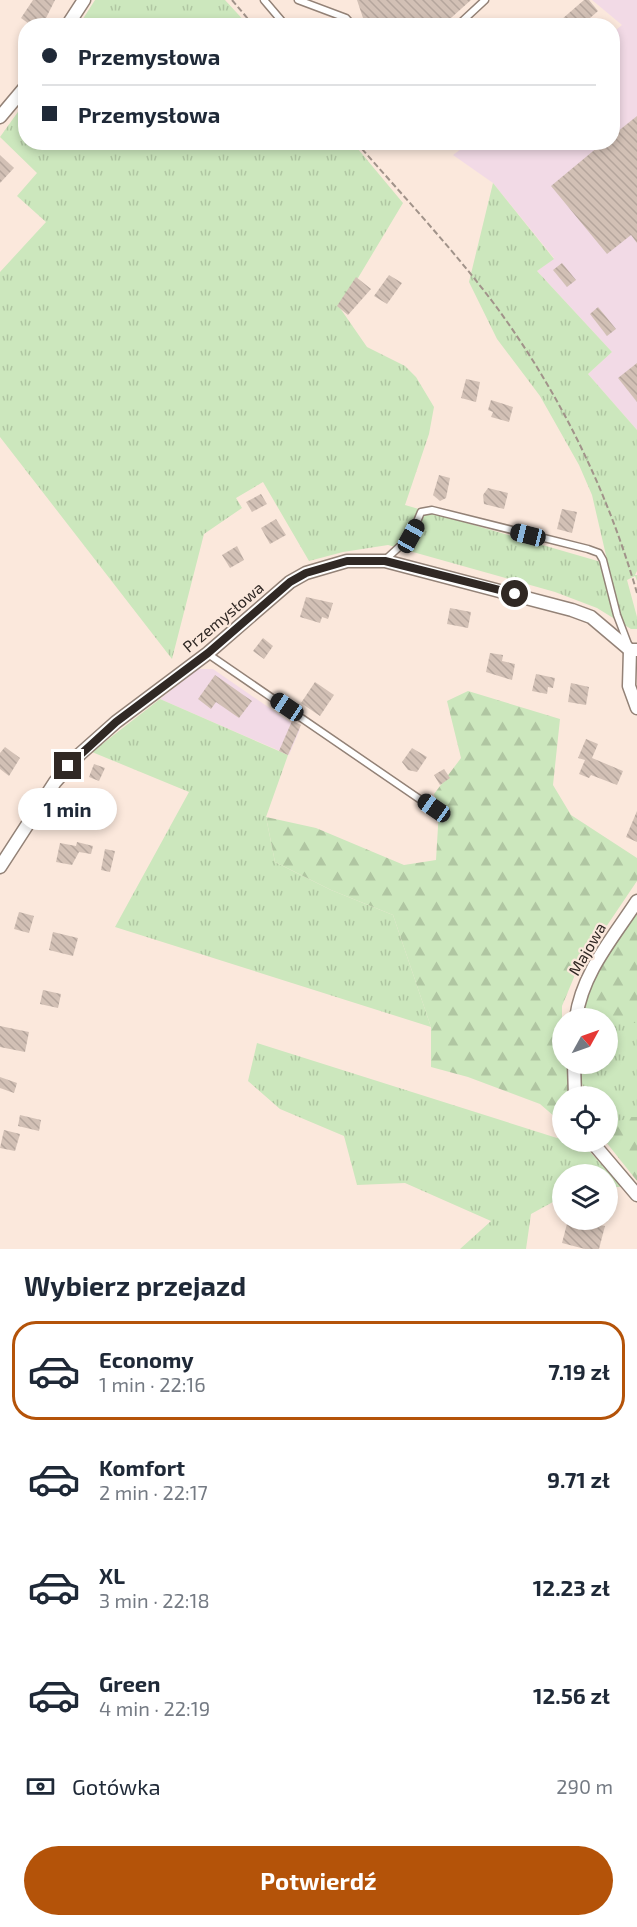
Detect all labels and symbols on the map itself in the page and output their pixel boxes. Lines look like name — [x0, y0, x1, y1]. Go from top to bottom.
car — [394, 516, 428, 556]
car — [508, 522, 548, 548]
street label: Przemysłowa — [178, 577, 267, 656]
route start — [501, 580, 528, 607]
car — [267, 689, 307, 725]
route end — [54, 752, 81, 779]
callout: 1 min — [19, 787, 118, 829]
car — [414, 790, 454, 826]
street label: Majowa — [564, 919, 610, 979]
north arrow — [552, 1008, 618, 1074]

